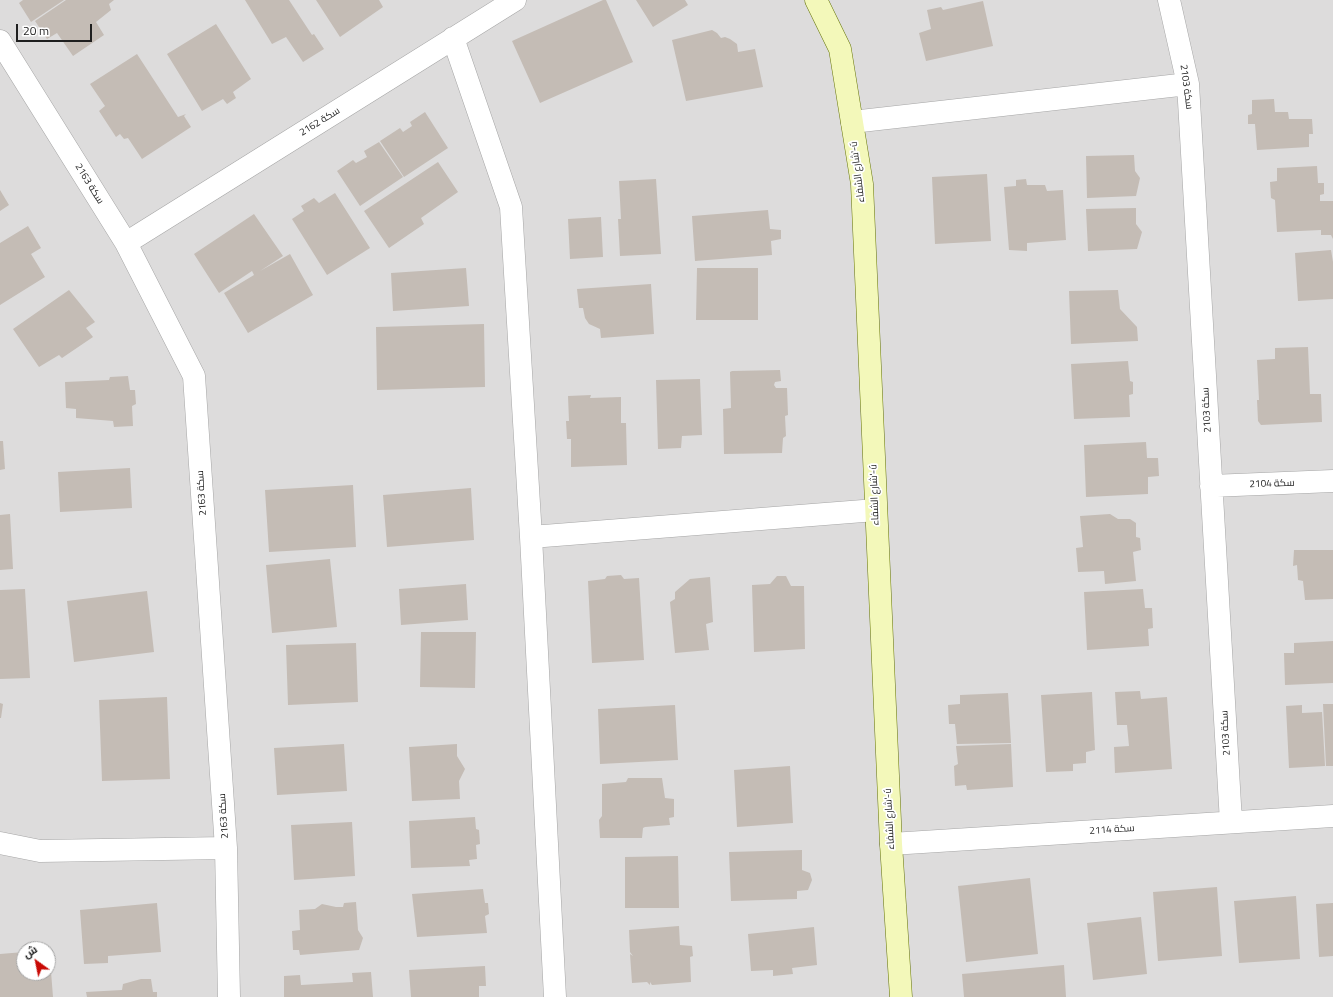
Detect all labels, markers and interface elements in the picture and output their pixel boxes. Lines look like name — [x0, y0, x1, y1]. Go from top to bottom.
scale bar — [18, 16, 94, 42]
text: 20 m — [23, 21, 49, 40]
street label: سكة 2103 — [1177, 64, 1195, 110]
street label: سكة 2162 — [298, 105, 342, 139]
street label: شارع الشفاء'-ú — [848, 141, 868, 203]
street label: سكة 2163 — [72, 162, 106, 206]
street label: سكة 2103 — [1200, 387, 1214, 433]
street label: شارع الشفاء'-ú — [868, 464, 882, 526]
street label: سكة 2163 — [194, 470, 210, 516]
street label: سكة 2104 — [1249, 477, 1295, 491]
street label: سكة 2103 — [1219, 710, 1233, 756]
street label: شارع الشفاء'-ú — [882, 788, 898, 850]
street label: سكة 2163 — [216, 793, 232, 839]
street label: سكة 2114 — [1089, 822, 1135, 838]
north arrow — [16, 941, 56, 981]
text: ش — [20, 941, 40, 962]

